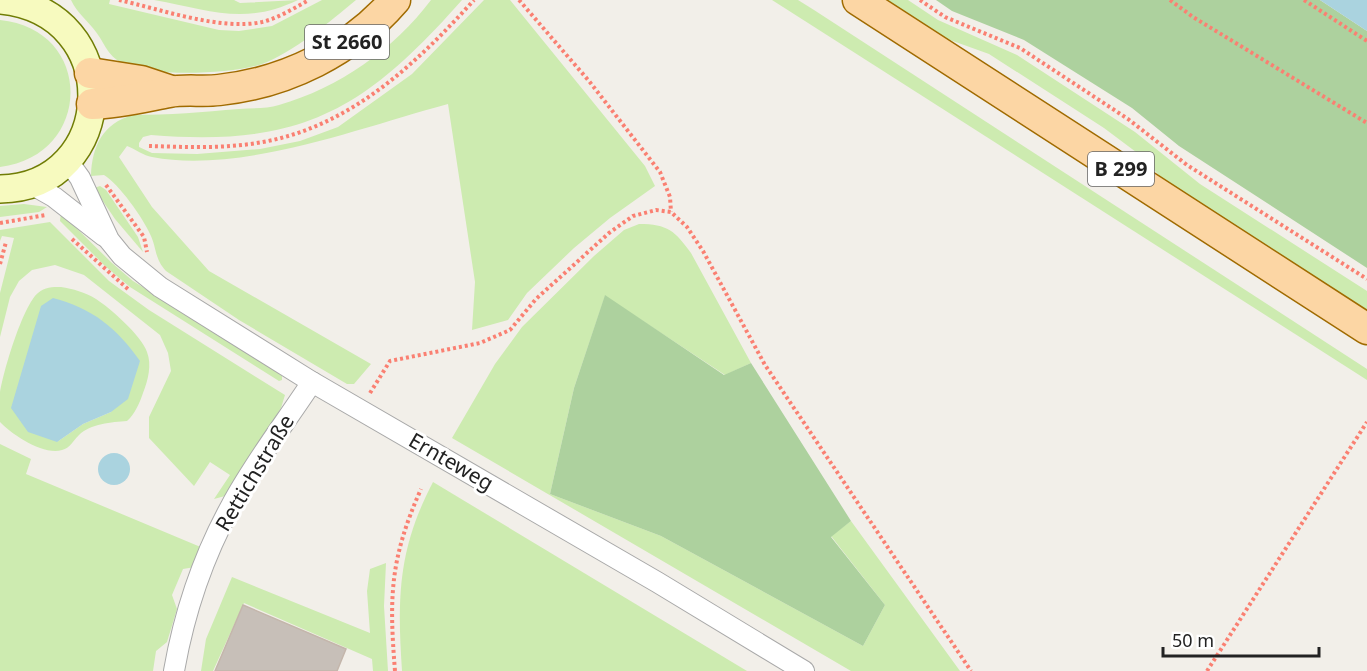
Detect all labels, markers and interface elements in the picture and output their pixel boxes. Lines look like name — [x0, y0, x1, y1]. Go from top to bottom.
road number: St 2660 — [305, 25, 389, 59]
road number: B 299 — [1088, 152, 1154, 186]
street label: Rettichstraße — [208, 409, 300, 536]
street label: Ernteweg — [404, 426, 499, 497]
scale bar — [1163, 620, 1319, 658]
text: 50 m — [1172, 628, 1214, 652]

